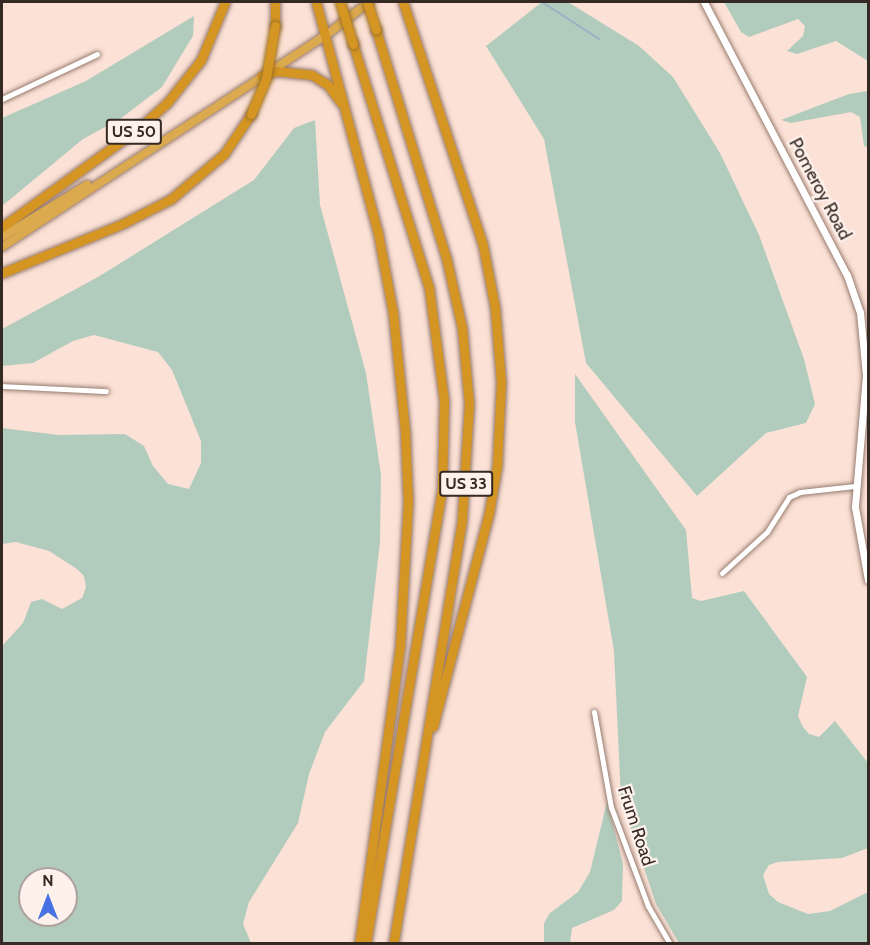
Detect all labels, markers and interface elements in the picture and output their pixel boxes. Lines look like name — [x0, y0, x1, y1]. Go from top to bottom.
road number: US 50 — [106, 119, 162, 145]
street label: Pomeroy Road — [784, 134, 856, 244]
road number: US 33 — [439, 471, 493, 497]
street label: Frum Road — [613, 783, 659, 869]
north arrow — [18, 867, 78, 927]
text: N — [42, 871, 54, 890]

